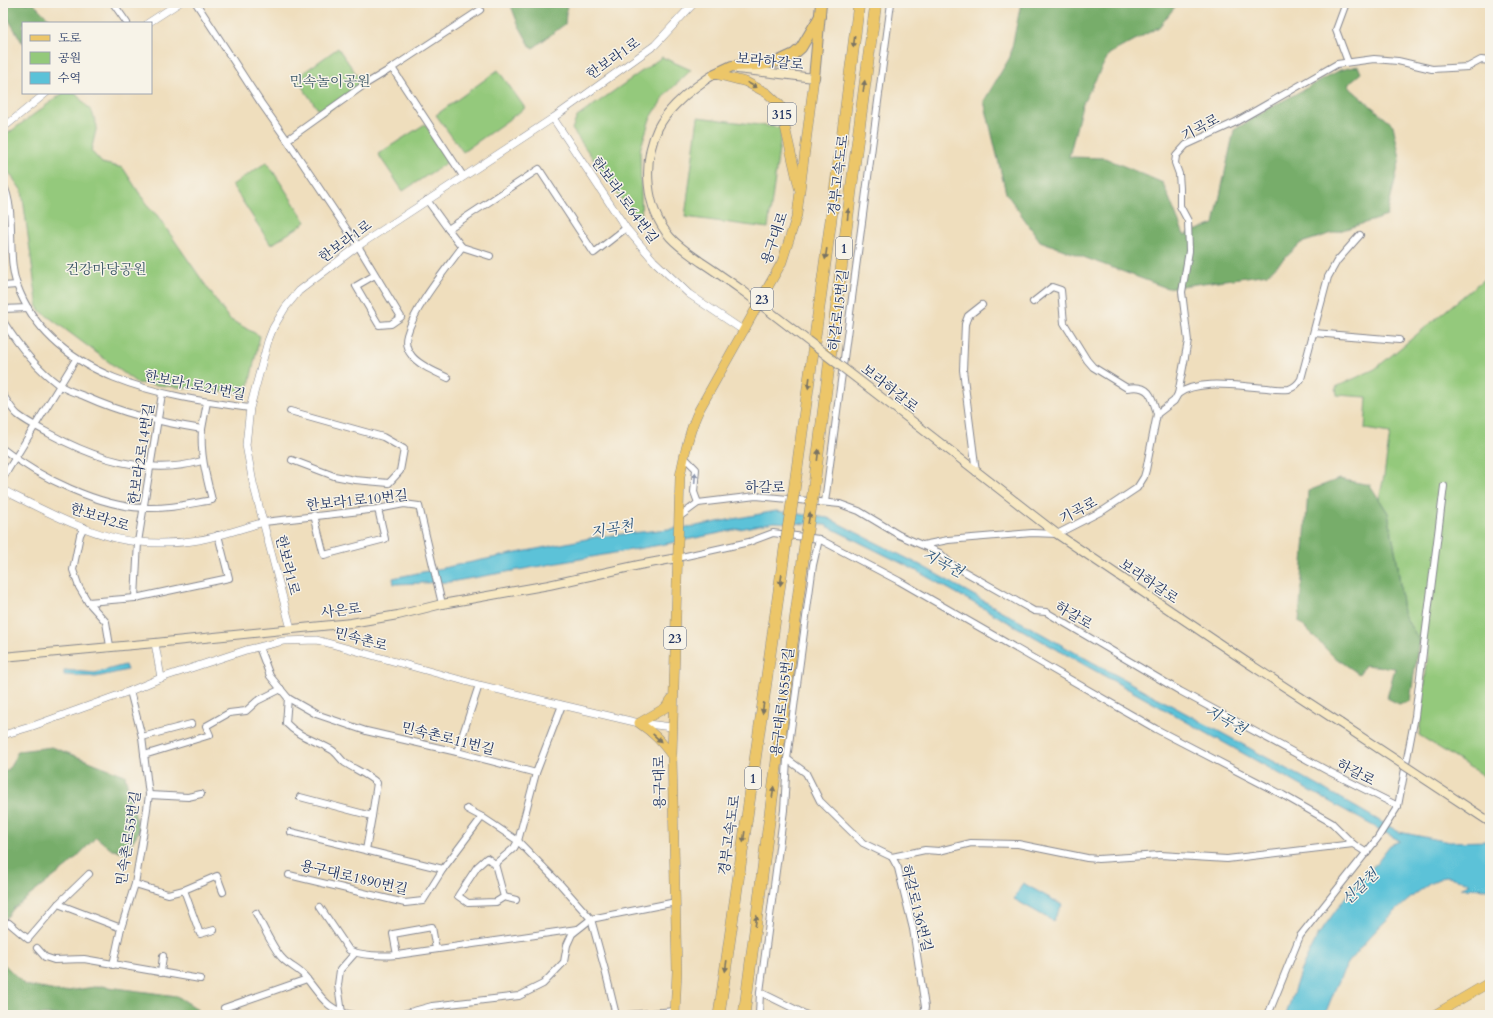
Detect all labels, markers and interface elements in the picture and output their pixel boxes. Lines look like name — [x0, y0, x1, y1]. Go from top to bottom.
legend — [22, 22, 152, 94]
text: 도로 — [58, 30, 82, 46]
street label: 한보라1로 — [583, 33, 644, 84]
one-way arrow — [851, 36, 857, 48]
street label: 보라하갈로 — [735, 49, 805, 75]
text: 공원 — [58, 50, 81, 66]
text: 수역 — [58, 70, 81, 86]
park label: 민속놀이공원 — [289, 72, 371, 91]
one-way arrow — [861, 79, 867, 92]
one-way arrow — [746, 82, 758, 88]
road number: 315 — [768, 103, 796, 125]
street label: 기곡로 — [1178, 109, 1223, 145]
street label: 경부고속도로 — [824, 133, 853, 216]
street label: 한보라1로64번길 — [587, 153, 662, 247]
one-way arrow — [845, 208, 851, 221]
street label: 용구대로 — [757, 209, 792, 267]
street label: 한보라1로 — [315, 215, 376, 267]
road number: 1 — [836, 237, 852, 259]
one-way arrow — [823, 248, 829, 260]
park label: 건강마당공원 — [65, 260, 147, 279]
street label: 하갈로15번길 — [824, 268, 853, 352]
road number: 23 — [751, 288, 773, 310]
street label: 보라하갈로 — [857, 360, 923, 417]
street label: 한보라1로21번길 — [143, 366, 247, 405]
one-way arrow — [805, 377, 812, 389]
street label: 한보라2로14번길 — [124, 402, 159, 506]
one-way arrow — [815, 449, 821, 461]
one-way arrow — [692, 471, 698, 484]
street label: 하갈로 — [745, 478, 786, 497]
street label: 한보라1로10번길 — [305, 486, 409, 515]
street label: 기곡로 — [1056, 492, 1101, 528]
street label: 한보라2로 — [68, 499, 132, 536]
one-way arrow — [806, 512, 812, 525]
water label: 지곡천 — [589, 515, 637, 543]
street label: 한보라1로 — [271, 533, 304, 598]
water label: 지곡천 — [919, 544, 968, 583]
street label: 보라하갈로 — [1115, 555, 1182, 608]
one-way arrow — [778, 574, 784, 586]
street label: 하갈로 — [1051, 597, 1096, 634]
street label: 사은로 — [320, 599, 363, 622]
street label: 민속촌로 — [332, 623, 390, 656]
road number: 23 — [664, 627, 686, 649]
street label: 용구대로1855번길 — [766, 646, 799, 758]
water label: 지곡천 — [1202, 701, 1251, 740]
one-way arrow — [760, 702, 766, 714]
street label: 민속촌로11번길 — [399, 718, 497, 759]
one-way arrow — [653, 733, 662, 742]
street label: 용구대로 — [650, 754, 669, 809]
street label: 하갈로 — [1333, 755, 1379, 790]
road number: 1 — [745, 767, 761, 789]
one-way arrow — [770, 786, 776, 798]
street label: 민속촌로55번길 — [112, 789, 145, 887]
street label: 경부고속도로 — [714, 793, 745, 877]
one-way arrow — [741, 831, 747, 843]
street label: 용구대로1890번길 — [298, 856, 410, 899]
street label: 하갈로136번길 — [897, 863, 937, 954]
water label: 신갈천 — [1337, 864, 1384, 909]
one-way arrow — [753, 915, 760, 927]
one-way arrow — [723, 960, 729, 972]

